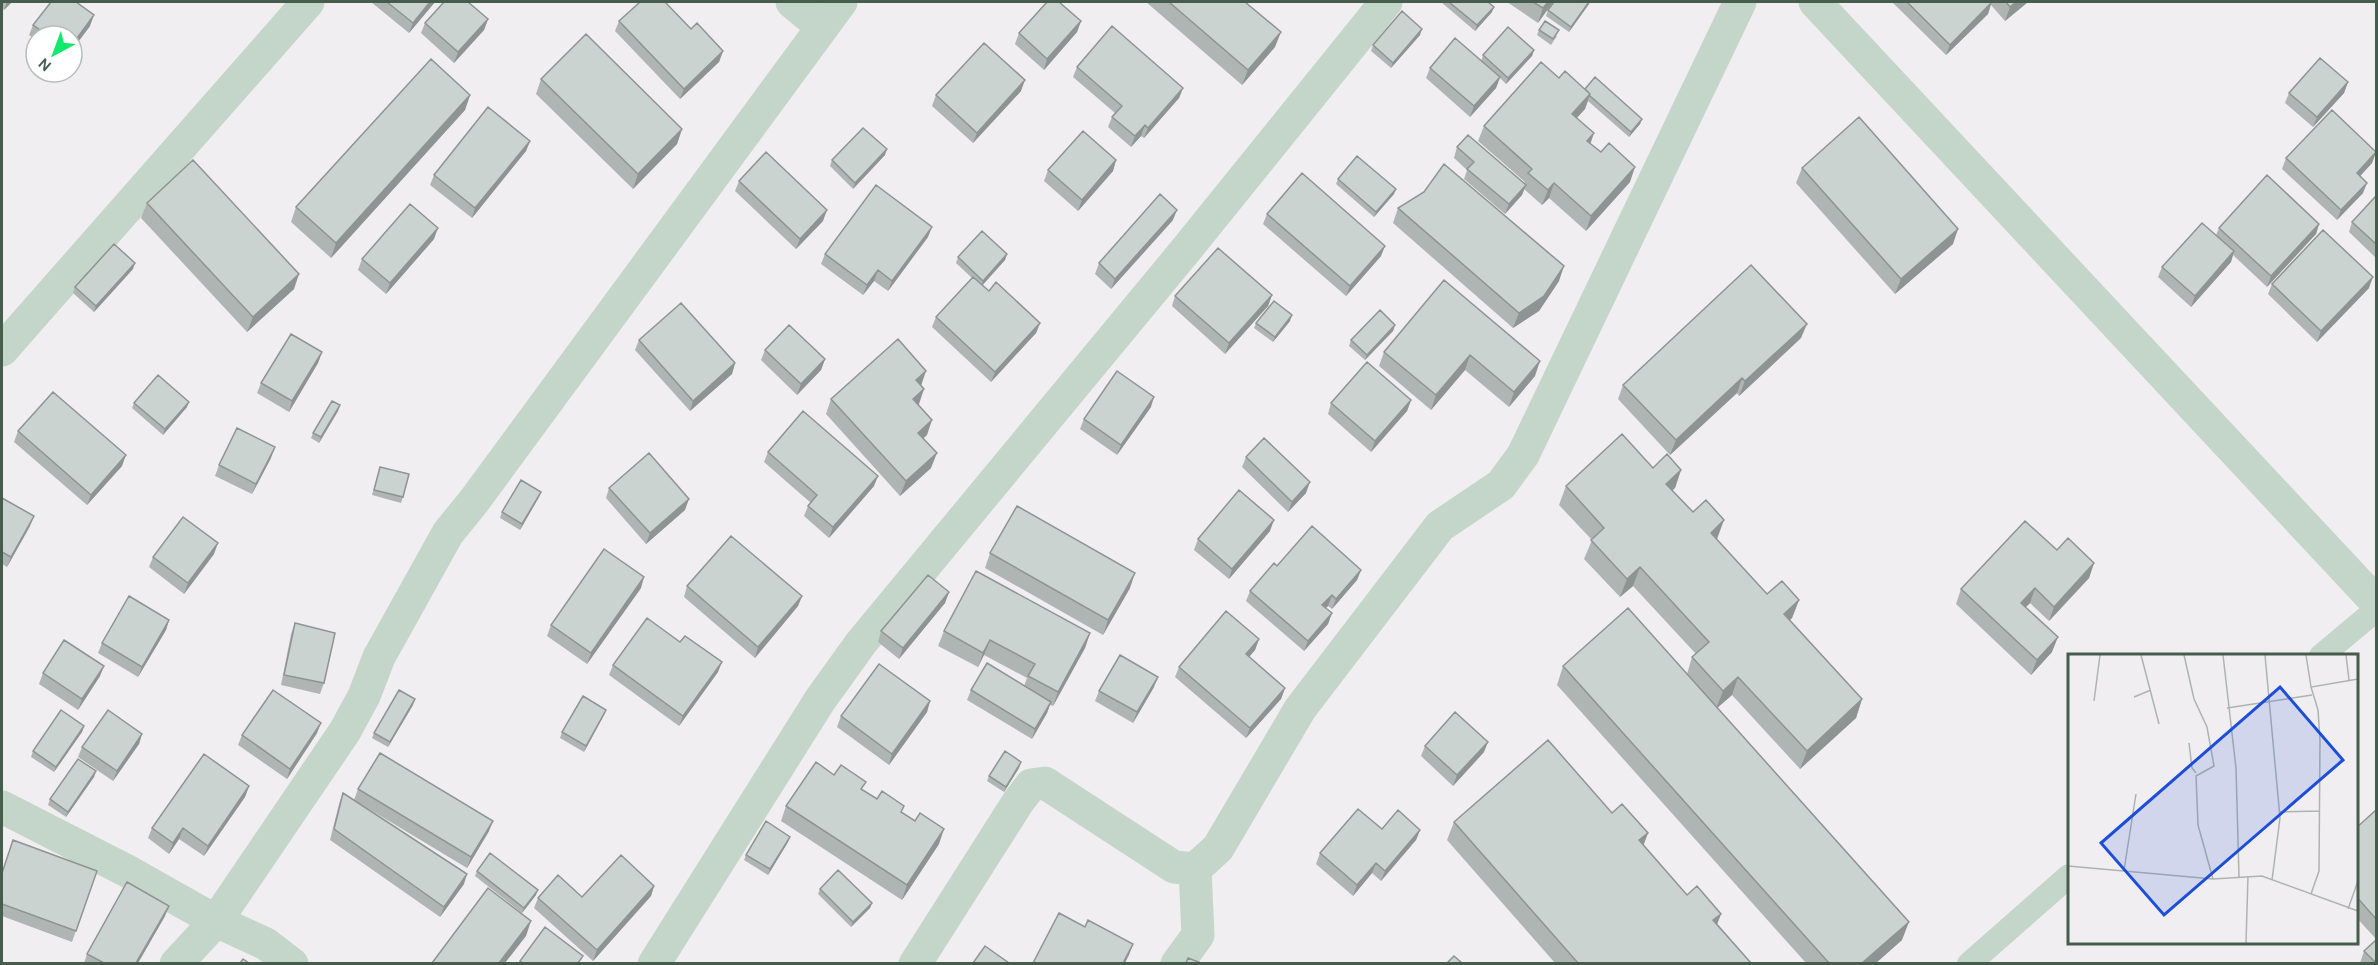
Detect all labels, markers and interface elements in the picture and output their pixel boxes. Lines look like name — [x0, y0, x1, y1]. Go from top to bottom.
north arrow — [24, 24, 84, 84]
text: N — [34, 54, 55, 76]
inset map — [2068, 654, 2357, 944]

